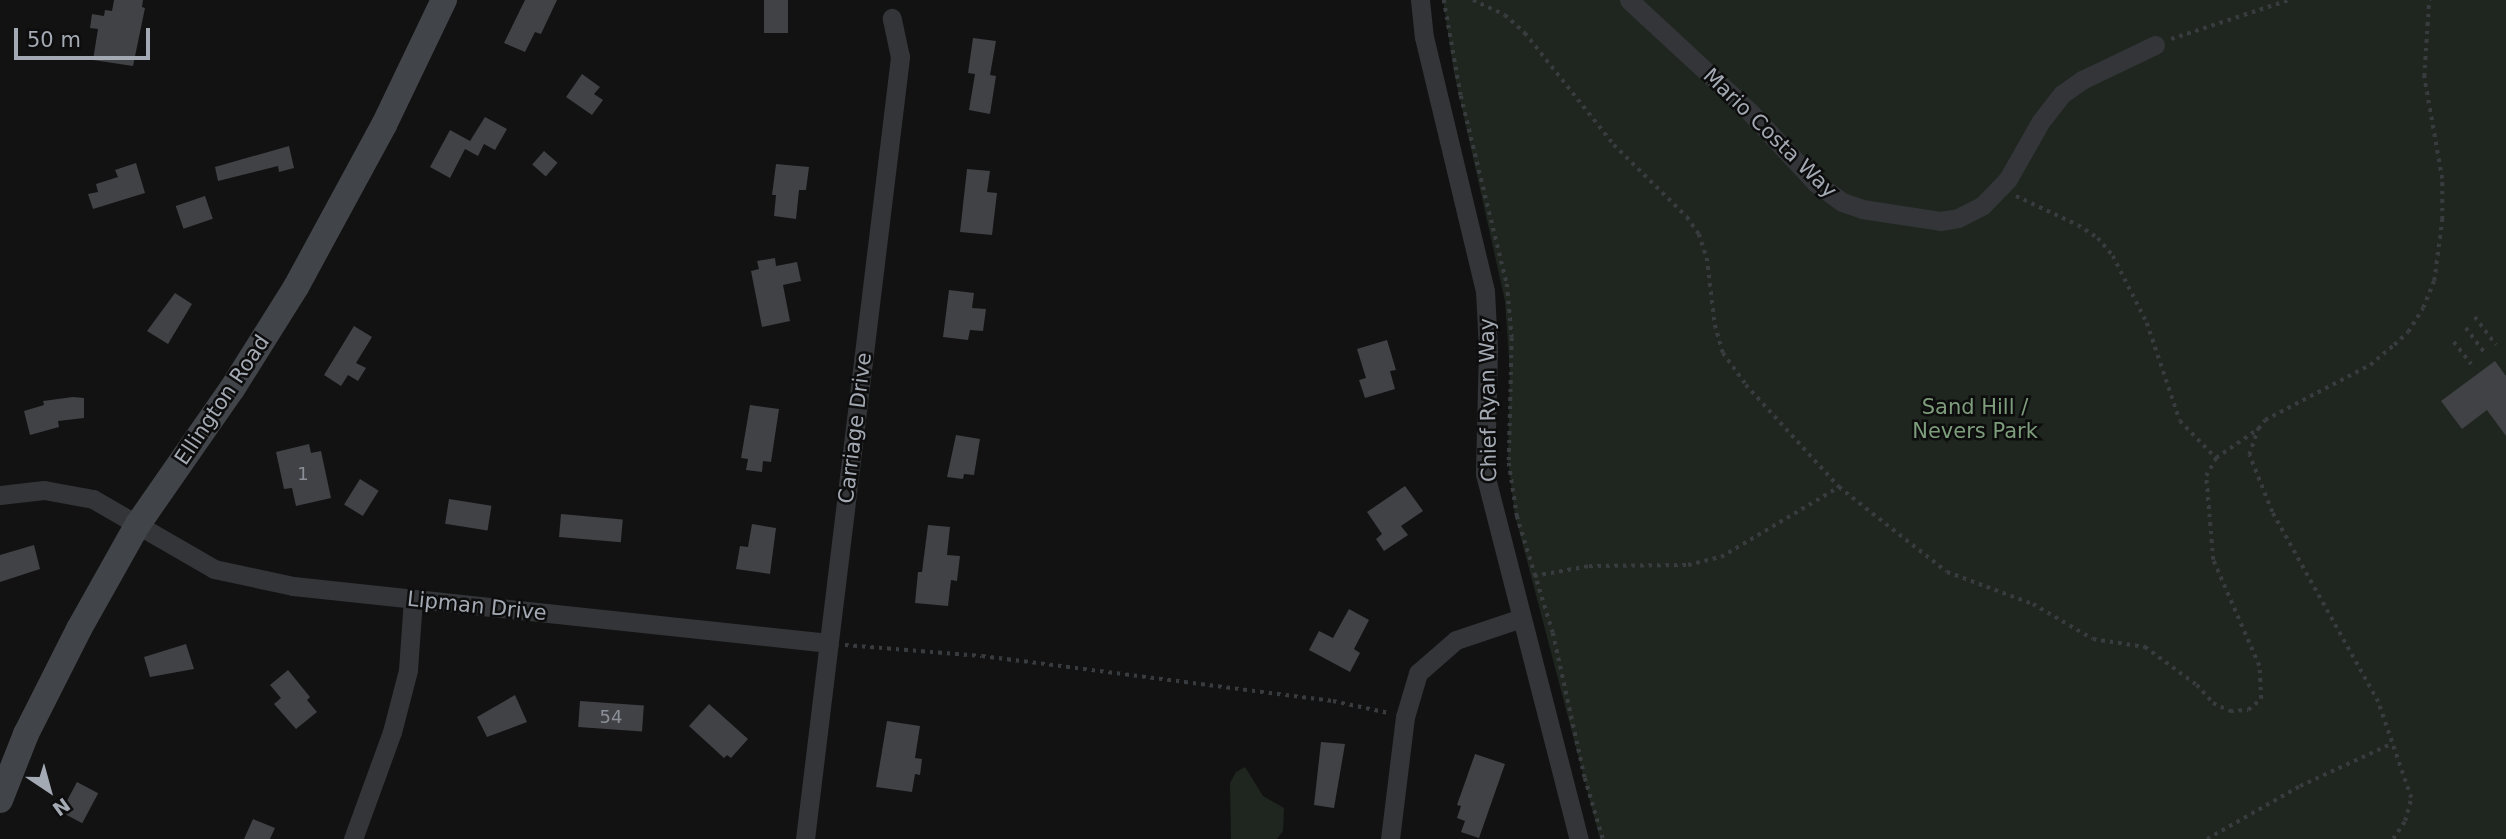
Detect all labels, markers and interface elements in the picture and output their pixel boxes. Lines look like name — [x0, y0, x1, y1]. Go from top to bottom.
scale bar — [18, 14, 154, 58]
text: 50 m — [27, 28, 81, 52]
street label: Mario Costa Way — [1698, 63, 1842, 203]
street label: Chief Ryan Way — [1474, 318, 1502, 482]
street label: Ellington Road — [169, 330, 275, 470]
street label: Carriage Drive — [833, 351, 877, 505]
park label: Sand Hill / Nevers Park — [1912, 394, 2038, 444]
house number: 1 — [297, 463, 309, 485]
street label: Lipman Drive — [406, 586, 548, 626]
house number: 54 — [600, 706, 622, 728]
north arrow — [14, 755, 84, 825]
text: N — [48, 793, 74, 821]

